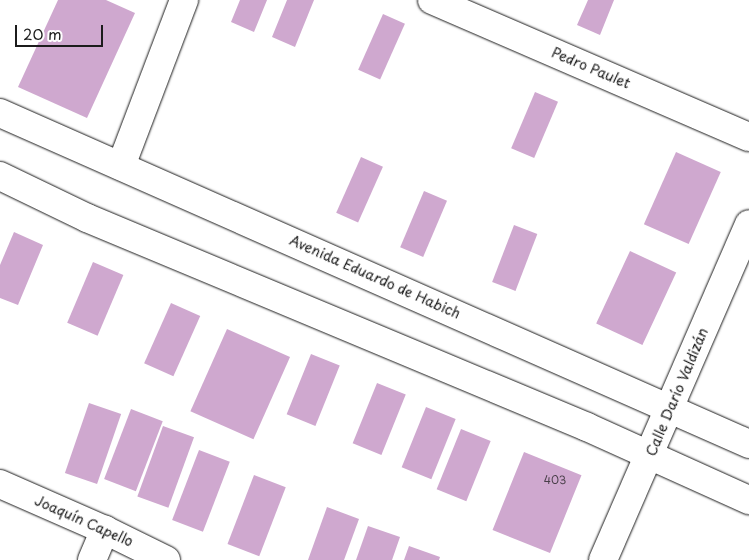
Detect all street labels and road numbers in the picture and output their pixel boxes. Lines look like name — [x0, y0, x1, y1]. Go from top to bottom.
street label: Pedro Paulet — [549, 44, 633, 92]
street label: Avenida Eduardo de Habich — [287, 231, 463, 323]
street label: Calle Darío Valdizán — [642, 325, 712, 459]
street label: Joaquín Capello — [31, 491, 137, 551]

